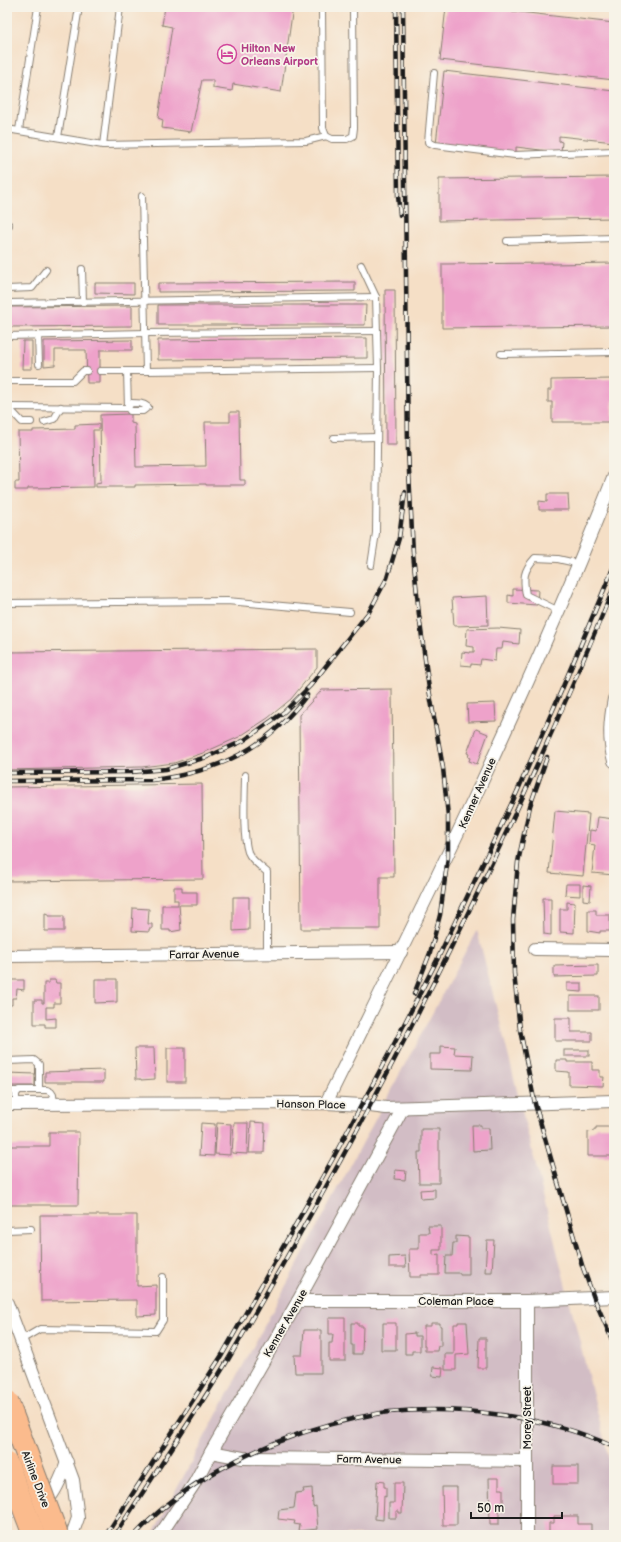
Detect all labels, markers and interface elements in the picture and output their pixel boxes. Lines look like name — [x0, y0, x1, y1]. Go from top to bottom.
place label: Hilton New Orleans Airport — [241, 42, 318, 68]
hotel icon: Hilton New Orleans Airport — [216, 43, 238, 65]
street label: Kenner Avenue — [456, 755, 499, 831]
street label: Farrar Avenue — [169, 947, 240, 962]
street label: Hanson Place — [276, 1097, 346, 1112]
street label: Kenner Avenue — [261, 1287, 310, 1360]
street label: Coleman Place — [418, 1295, 494, 1308]
street label: Morey Street — [521, 1386, 534, 1450]
street label: Airline Drive — [19, 1449, 52, 1510]
street label: Farm Avenue — [336, 1452, 402, 1467]
scale bar — [471, 1494, 562, 1520]
text: 50 m — [477, 1501, 504, 1516]

